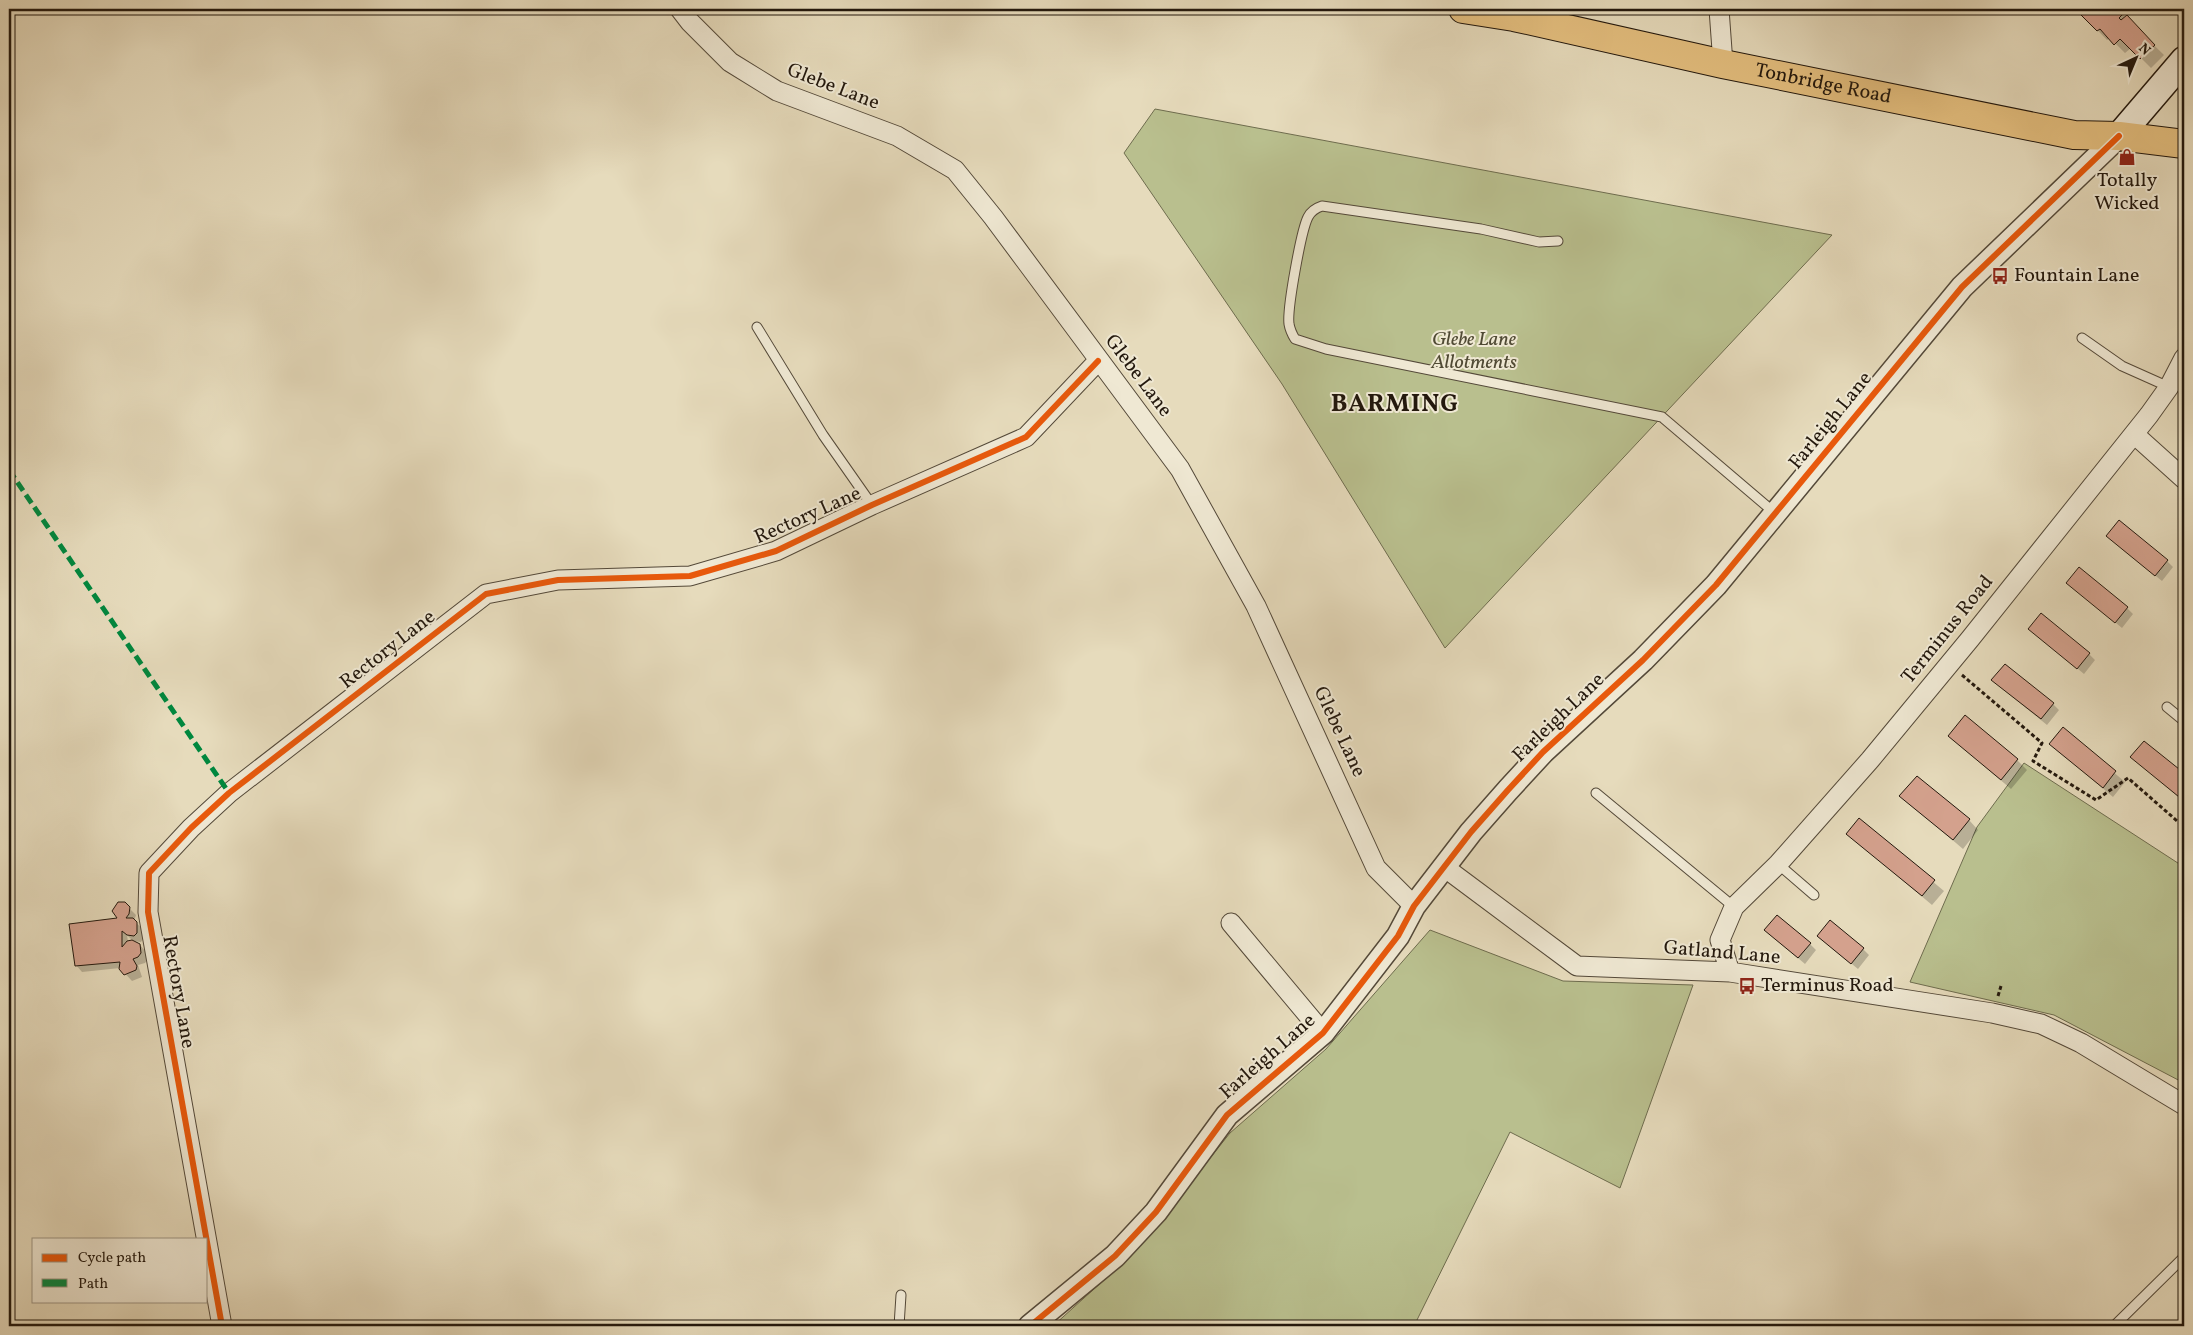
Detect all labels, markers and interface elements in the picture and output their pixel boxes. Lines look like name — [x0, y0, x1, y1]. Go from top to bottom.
north arrow — [2110, 32, 2160, 82]
text: N — [2134, 39, 2154, 60]
street label: Glebe Lane — [783, 57, 883, 117]
street label: Tonbridge Road — [1753, 57, 1894, 112]
shop icon: Totally Wicked — [2117, 147, 2137, 167]
place label: Totally Wicked — [2094, 167, 2160, 218]
place label: Fountain Lane — [2014, 262, 2140, 290]
bus stop icon: Fountain Lane — [1990, 266, 2010, 286]
park label: Glebe Lane Allotments — [1430, 326, 1518, 377]
street label: Glebe Lane — [1098, 329, 1178, 423]
street label: Farleigh Lane — [1783, 366, 1879, 476]
district label: BARMING — [1331, 387, 1459, 422]
street label: Rectory Lane — [750, 480, 866, 552]
street label: Terminus Road — [1895, 570, 2001, 690]
street label: Rectory Lane — [334, 604, 442, 696]
street label: Farleigh Lane — [1507, 667, 1611, 769]
street label: Glebe Lane — [1306, 682, 1372, 782]
street label: Rectory Lane — [154, 933, 202, 1051]
street label: Gatland Lane — [1662, 934, 1782, 972]
place label: Terminus Road — [1761, 972, 1894, 1000]
bus stop icon: Terminus Road — [1737, 976, 1757, 996]
street label: Farleigh Lane — [1214, 1007, 1322, 1107]
legend — [32, 1238, 208, 1302]
text: Cycle path — [78, 1248, 146, 1269]
text: Path — [78, 1274, 108, 1295]

